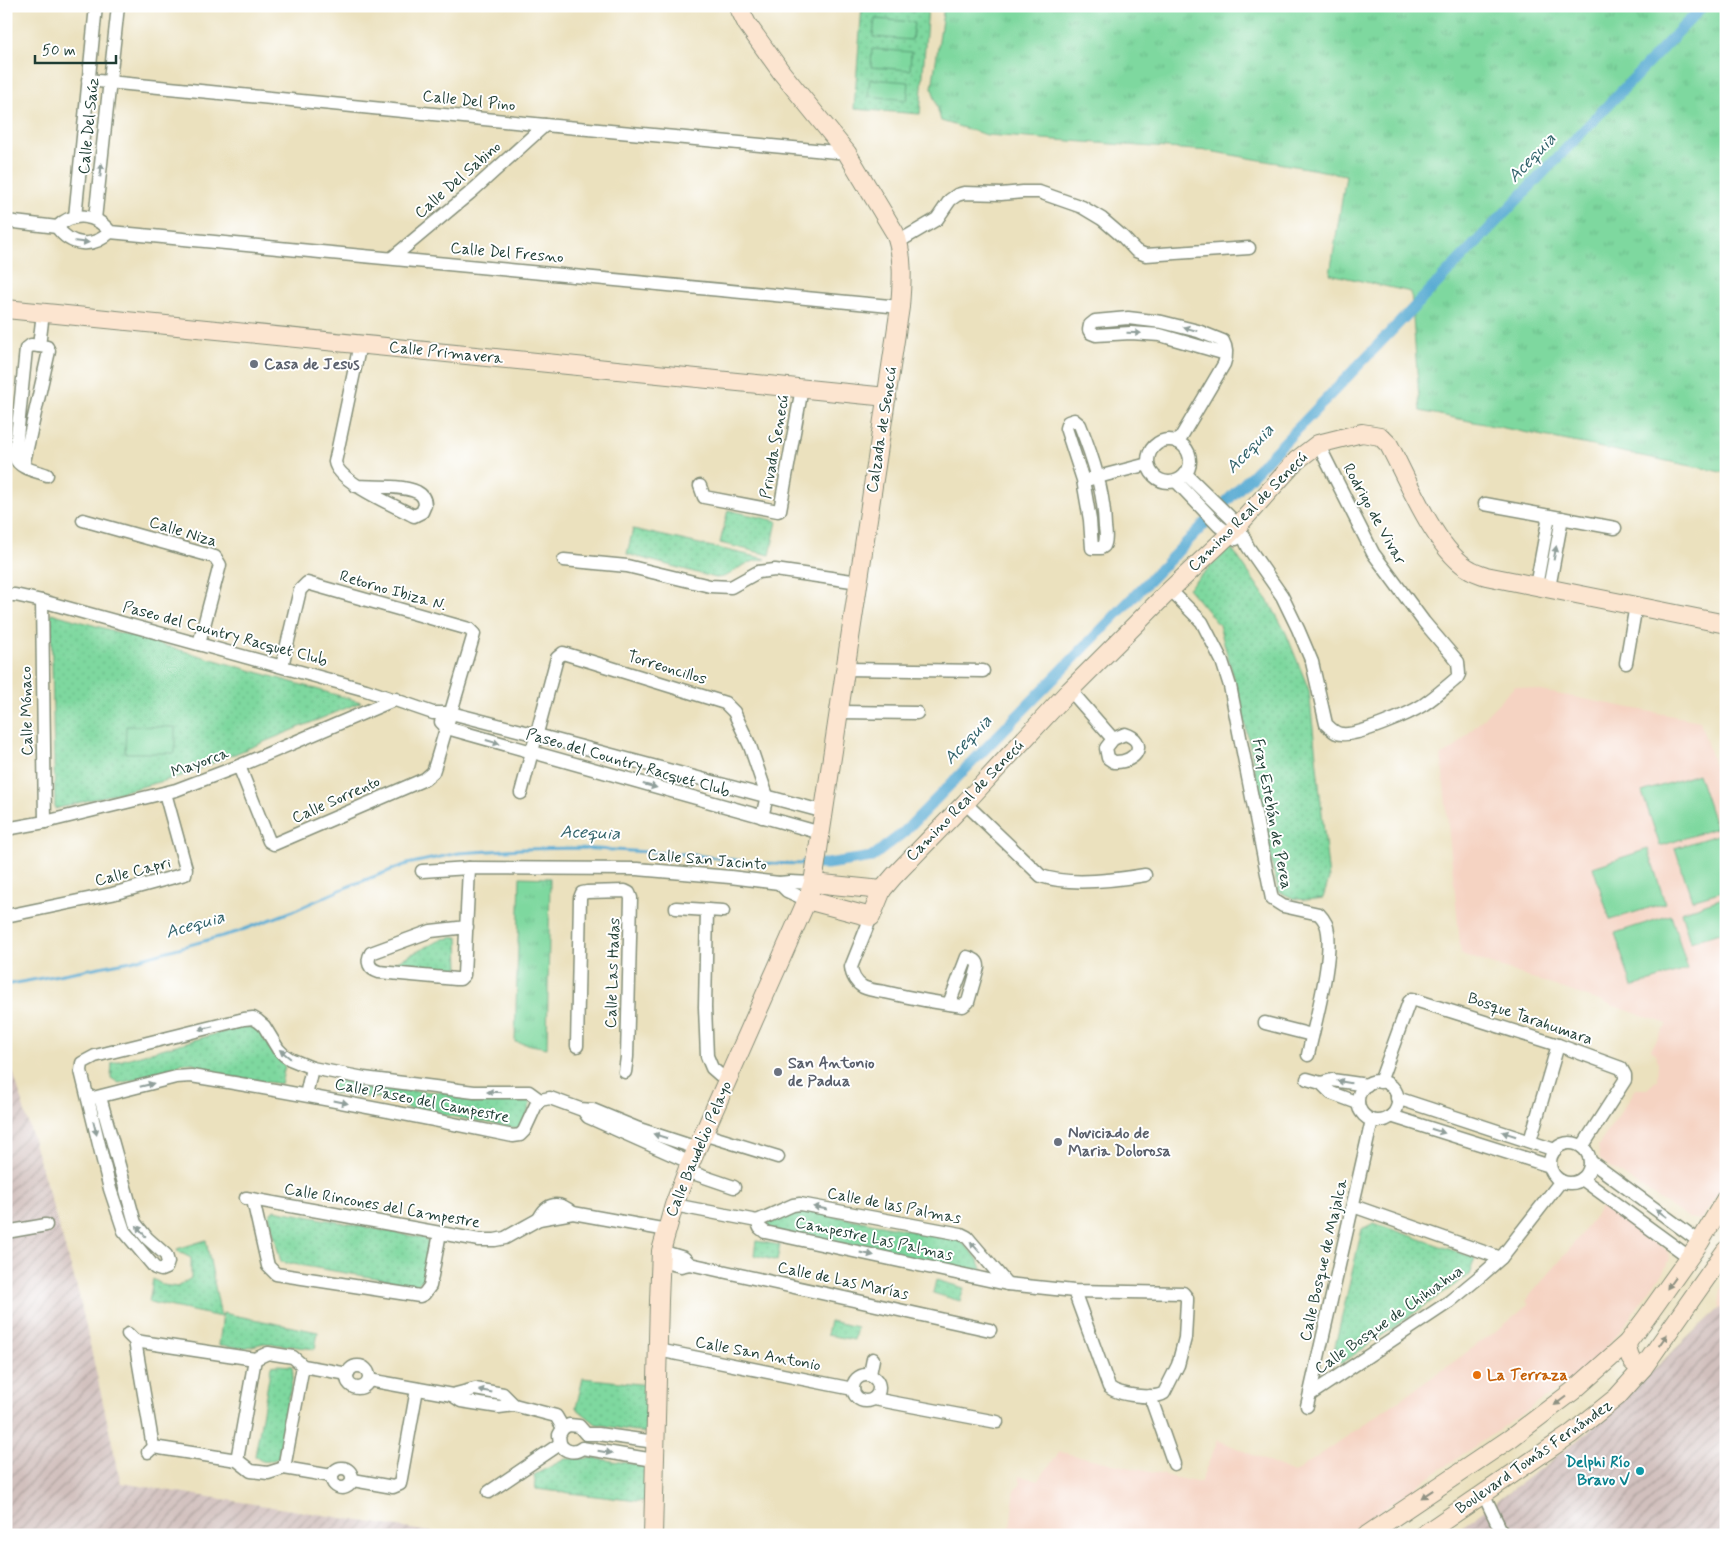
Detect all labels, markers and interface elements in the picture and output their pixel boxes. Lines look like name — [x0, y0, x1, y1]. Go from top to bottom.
scale bar — [35, 32, 116, 64]
text: 50 m — [42, 41, 76, 61]
street label: Calle Del Saúz — [73, 77, 105, 175]
street label: Calle Del Pino — [421, 86, 517, 116]
water label: Acequia — [1502, 128, 1562, 188]
street label: Calle Del Sabino — [410, 137, 506, 223]
one-way arrow — [97, 162, 105, 178]
one-way arrow — [75, 238, 91, 246]
street label: Calle Del Fresno — [450, 238, 564, 268]
one-way arrow — [1182, 325, 1197, 333]
one-way arrow — [1126, 330, 1142, 338]
street label: Calle Primavera — [388, 337, 504, 369]
place label: Casa de Jesus — [264, 354, 360, 375]
marker: Casa de Jesus — [248, 358, 260, 370]
street label: Calzada de Senecú — [862, 365, 902, 495]
street label: Privada Senecú — [756, 393, 794, 501]
water label: Acequia — [1220, 419, 1280, 479]
street label: Camino Real de Senecú — [1184, 448, 1312, 576]
street label: Rodrigo de Vivar — [1338, 460, 1411, 569]
street label: Calle Niza — [146, 512, 220, 552]
one-way arrow — [1552, 545, 1560, 561]
street label: Retorno Ibiza N. — [337, 566, 449, 616]
street label: Paseo del Country Racquet Club — [120, 597, 330, 671]
street label: Torreoncillos — [625, 646, 709, 690]
street label: Calle Mónaco — [16, 666, 38, 756]
water label: Acequia — [938, 710, 998, 770]
street label: Paseo del Country Racquet Club — [524, 724, 732, 802]
street label: Camino Real de Senecú — [901, 736, 1029, 866]
street label: Fray Estebán de Perea — [1247, 737, 1297, 891]
one-way arrow — [486, 739, 501, 747]
street label: Mayorca — [168, 743, 232, 783]
street label: Calle Sorrento — [289, 771, 383, 829]
one-way arrow — [642, 782, 657, 790]
water label: Acequia — [559, 820, 621, 846]
street label: Calle San Jacinto — [646, 844, 768, 876]
street label: Calle Capri — [93, 852, 174, 892]
water label: Acequia — [163, 905, 227, 945]
street label: Calle Las Hadas — [601, 917, 625, 1029]
street label: Bosque Tarahumara — [1465, 988, 1595, 1050]
one-way arrow — [198, 1025, 213, 1033]
one-way arrow — [278, 1049, 291, 1060]
place label: San Antonio de Padua — [788, 1053, 875, 1092]
marker: San Antonio de Padua — [772, 1066, 784, 1078]
street label: Calle Paseo del Campestre — [333, 1074, 511, 1128]
street label: Calle Baudelio Pelayo — [661, 1078, 737, 1220]
one-way arrow — [1336, 1078, 1352, 1086]
one-way arrow — [139, 1080, 154, 1088]
one-way arrow — [486, 1088, 502, 1096]
one-way arrow — [333, 1098, 349, 1106]
one-way arrow — [91, 1120, 99, 1135]
place label: Noviciado de Maria Dolorosa — [1068, 1123, 1171, 1162]
one-way arrow — [1430, 1127, 1445, 1135]
one-way arrow — [1501, 1130, 1516, 1138]
one-way arrow — [653, 1131, 668, 1139]
marker: Noviciado de Maria Dolorosa — [1052, 1136, 1064, 1148]
street label: Calle Bosque de Majalca — [1295, 1176, 1353, 1343]
street label: Calle Rincones del Campestre — [282, 1178, 482, 1234]
street label: Calle de las Palmas — [825, 1183, 963, 1229]
one-way arrow — [812, 1203, 828, 1211]
one-way arrow — [1654, 1208, 1667, 1218]
street label: Campestre Las Palmas — [793, 1212, 955, 1266]
one-way arrow — [136, 1224, 147, 1237]
one-way arrow — [969, 1241, 981, 1253]
one-way arrow — [860, 1250, 875, 1258]
street label: Calle de Las Marías — [776, 1257, 910, 1305]
street label: Calle Bosque de Chihuahua — [1311, 1261, 1467, 1379]
one-way arrow — [1666, 1276, 1676, 1290]
street label: Calle San Antonio — [693, 1332, 823, 1377]
one-way arrow — [1658, 1333, 1668, 1347]
place label: La Terraza — [1487, 1365, 1568, 1386]
marker: La Terraza — [1471, 1369, 1483, 1381]
one-way arrow — [476, 1386, 492, 1394]
street label: Boulevard Tomás Fernández — [1451, 1395, 1617, 1519]
one-way arrow — [1554, 1395, 1567, 1406]
one-way arrow — [597, 1448, 613, 1456]
place label: Delphi Río Bravo V — [1565, 1452, 1631, 1491]
marker: Delphi Río Bravo V — [1634, 1465, 1646, 1477]
one-way arrow — [1420, 1489, 1434, 1499]

